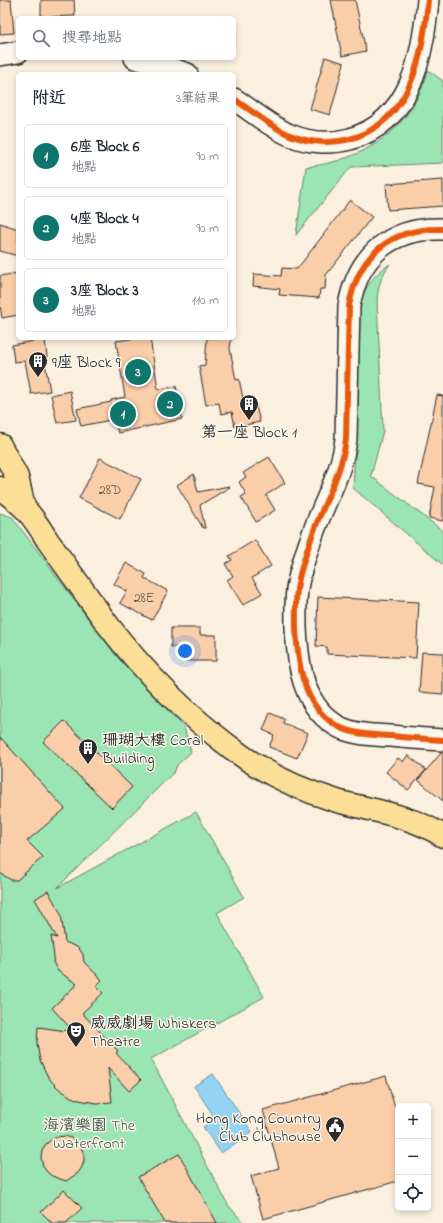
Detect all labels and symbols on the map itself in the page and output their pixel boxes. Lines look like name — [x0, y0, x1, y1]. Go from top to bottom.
building icon: 9座 Block 9 — [27, 350, 49, 378]
place label: 9座 Block 9 — [52, 351, 121, 375]
pin: 3 — [125, 357, 151, 387]
pin: 2 — [157, 389, 183, 419]
building icon: 第一座 Block 1 — [238, 393, 260, 421]
pin: 1 — [110, 399, 136, 429]
place label: 第一座 Block 1 — [201, 421, 297, 445]
house number: 28D — [99, 480, 121, 501]
house number: 28E — [134, 588, 154, 609]
your location — [175, 641, 195, 661]
place label: 珊瑚大樓 Coral Building — [101, 729, 204, 771]
building icon: 珊瑚大樓 Coral Building — [77, 737, 99, 765]
place label: 威威劇場 Whiskers Theatre — [90, 1012, 216, 1054]
theatre icon: 威威劇場 Whiskers Theatre — [65, 1020, 87, 1048]
place label: Hong Kong Country Club Clubhouse — [196, 1107, 322, 1149]
park label: 海濱樂園 The Waterfront — [43, 1114, 136, 1156]
public building icon: Hong Kong Country Club Clubhouse — [324, 1115, 346, 1143]

